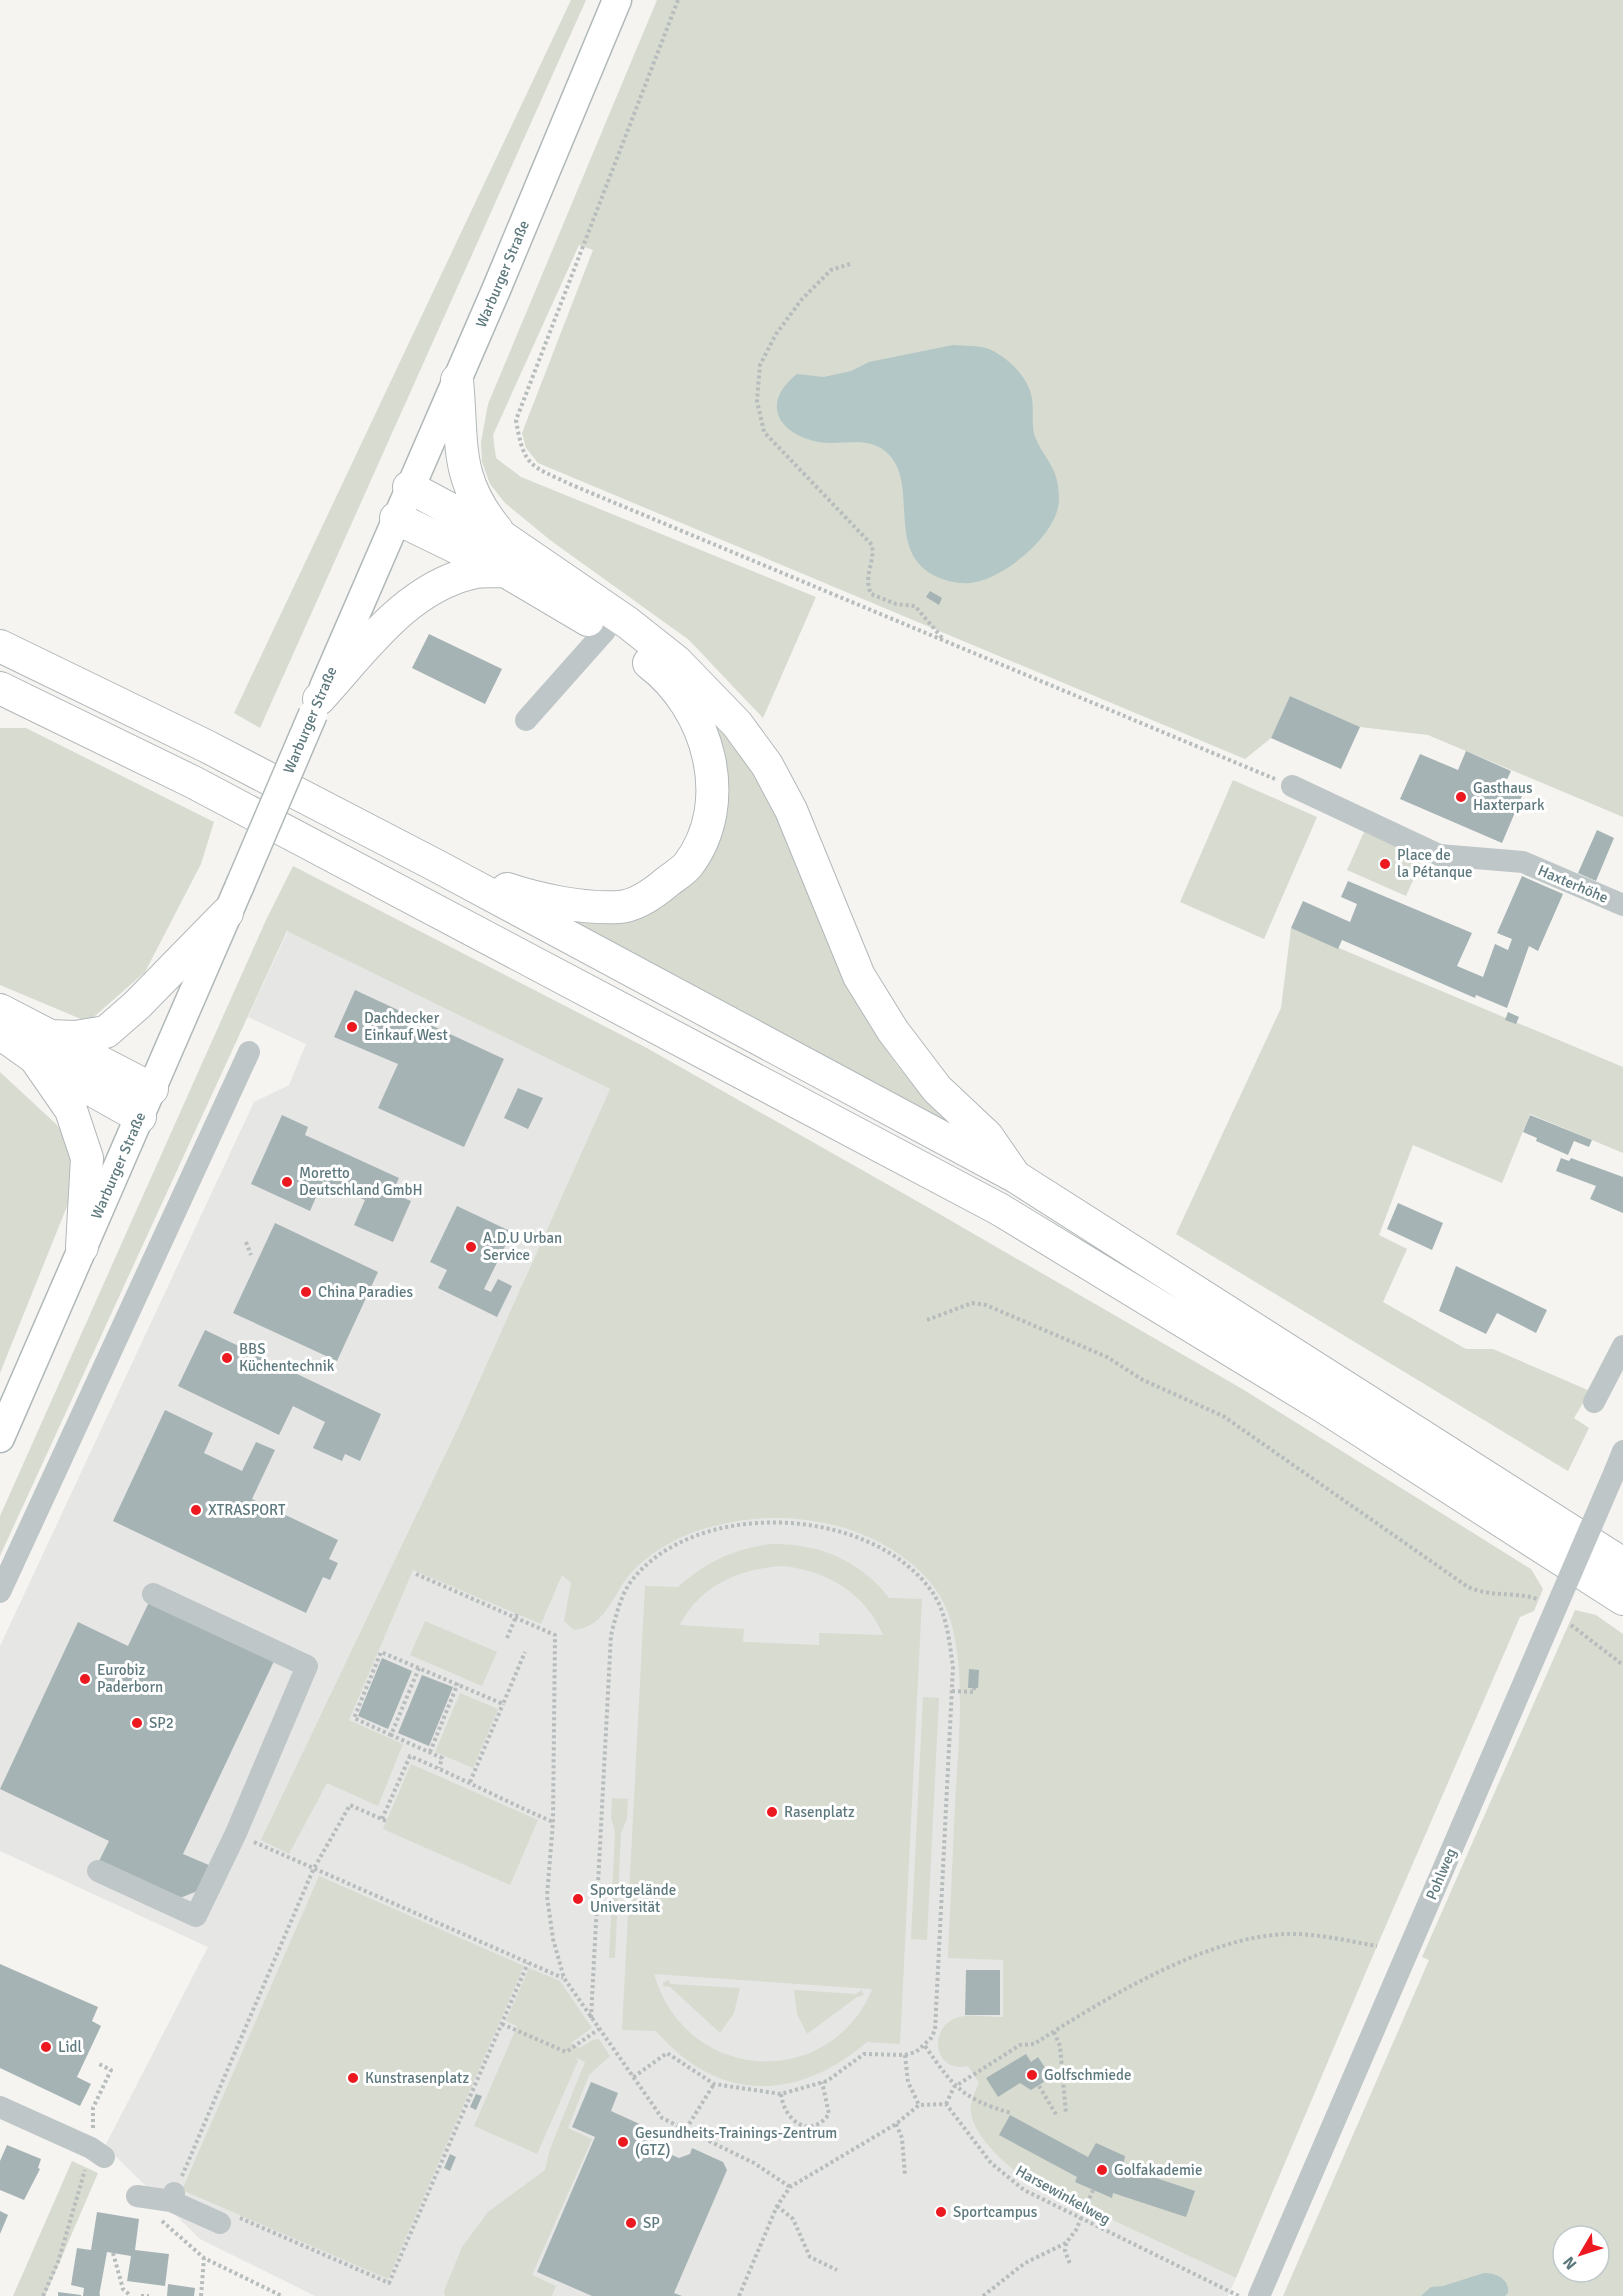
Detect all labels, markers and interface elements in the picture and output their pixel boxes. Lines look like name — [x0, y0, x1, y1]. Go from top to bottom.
street label: Warburger Straße — [472, 218, 533, 330]
street label: Warburger Straße — [279, 664, 341, 776]
place label: Gasthaus Haxterpark — [1473, 779, 1545, 814]
marker: Gasthaus Haxterpark — [1454, 790, 1468, 804]
place label: Place de la Pétanque — [1397, 846, 1473, 881]
marker: Place de la Pétanque — [1378, 857, 1392, 871]
street label: Haxterhöhe — [1535, 861, 1611, 907]
place label: Dachdecker Einkauf West — [364, 1009, 448, 1044]
marker: Dachdecker Einkauf West — [345, 1020, 359, 1034]
street label: Warburger Straße — [87, 1109, 149, 1222]
place label: Moretto Deutschland GmbH — [299, 1164, 423, 1199]
marker: Moretto Deutschland GmbH — [280, 1175, 294, 1189]
place label: A.D.U Urban Service — [483, 1229, 562, 1264]
marker: A.D.U Urban Service — [464, 1240, 478, 1254]
place label: China Paradies — [318, 1283, 414, 1301]
marker: China Paradies — [299, 1285, 313, 1299]
place label: BBS Küchentechnik — [239, 1340, 335, 1375]
marker: BBS Küchentechnik — [220, 1351, 234, 1365]
place label: XTRASPORT — [208, 1501, 286, 1519]
marker: XTRASPORT — [189, 1503, 203, 1517]
place label: Eurobiz Paderborn — [97, 1661, 163, 1696]
marker: Eurobiz Paderborn — [78, 1672, 92, 1686]
place label: SP2 — [149, 1714, 174, 1732]
marker: SP2 — [130, 1716, 144, 1730]
place label: Rasenplatz — [784, 1803, 855, 1821]
marker: Rasenplatz — [765, 1805, 779, 1819]
street label: Pohlweg — [1422, 1845, 1460, 1903]
place label: Sportgelände Universität — [590, 1881, 676, 1916]
marker: Sportgelände Universität — [571, 1892, 585, 1906]
place label: Lidl — [58, 2038, 82, 2056]
marker: Lidl — [39, 2040, 53, 2054]
place label: Golfschmiede — [1044, 2066, 1132, 2084]
marker: Golfschmiede — [1025, 2068, 1039, 2082]
place label: Kunstrasenplatz — [365, 2069, 469, 2087]
marker: Kunstrasenplatz — [346, 2071, 360, 2085]
place label: Gesundheits-Trainings-Zentrum (GTZ) — [635, 2124, 837, 2159]
marker: Gesundheits-Trainings-Zentrum (GTZ) — [616, 2135, 630, 2149]
place label: Golfakademie — [1114, 2161, 1202, 2179]
street label: Harsewinkelweg — [1013, 2162, 1114, 2228]
marker: Golfakademie — [1095, 2163, 1109, 2177]
place label: Sportcampus — [953, 2203, 1038, 2221]
marker: Sportcampus — [934, 2205, 948, 2219]
place label: SP — [643, 2214, 660, 2232]
marker: SP — [624, 2216, 638, 2230]
north arrow — [1551, 2224, 1611, 2284]
text: N — [1559, 2252, 1581, 2273]

